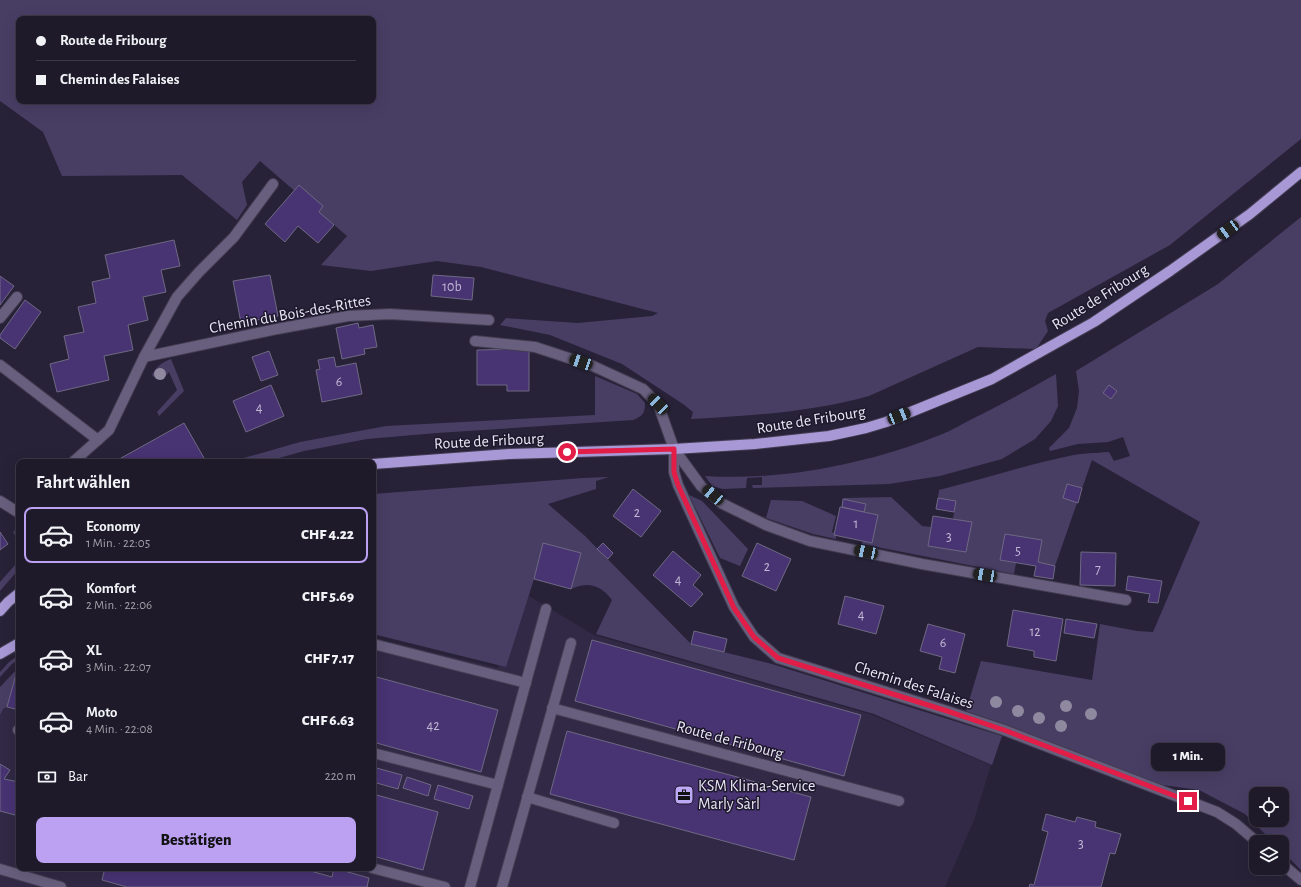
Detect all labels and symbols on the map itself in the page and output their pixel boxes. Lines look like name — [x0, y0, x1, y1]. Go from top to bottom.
car — [1215, 218, 1241, 242]
street label: Route de Fribourg — [1049, 261, 1151, 333]
house number: 10b — [442, 280, 462, 294]
street label: Chemin du Bois-des-Rittes — [208, 292, 372, 336]
car — [568, 352, 594, 372]
house number: 6 — [336, 375, 342, 389]
car — [645, 391, 671, 417]
house number: 4 — [256, 401, 263, 415]
street label: Route de Fribourg — [755, 403, 867, 437]
car — [886, 406, 912, 426]
street label: Route de Fribourg — [434, 430, 545, 452]
route start — [558, 443, 576, 461]
car — [700, 483, 726, 507]
house number: 2 — [634, 506, 640, 520]
house number: 1 — [854, 517, 858, 531]
house number: 3 — [946, 530, 952, 544]
car — [853, 544, 879, 560]
house number: 5 — [1015, 544, 1021, 558]
house number: 2 — [764, 560, 770, 574]
house number: 7 — [1095, 562, 1101, 576]
car — [972, 567, 998, 583]
house number: 4 — [675, 573, 682, 587]
house number: 4 — [858, 608, 865, 622]
house number: 12 — [1029, 625, 1041, 639]
house number: 6 — [940, 636, 946, 650]
street label: Chemin des Falaises — [853, 658, 976, 712]
street label: Route de Fribourg — [675, 718, 785, 762]
house number: 42 — [426, 719, 440, 733]
callout: 1 Min. — [1151, 743, 1225, 771]
place label: KSM Klima-Service Marly Sàrl — [698, 778, 815, 813]
office icon: KSM Klima-Service Marly Sàrl — [673, 784, 695, 806]
route end — [1179, 792, 1197, 810]
house number: 3 — [1078, 837, 1084, 851]

